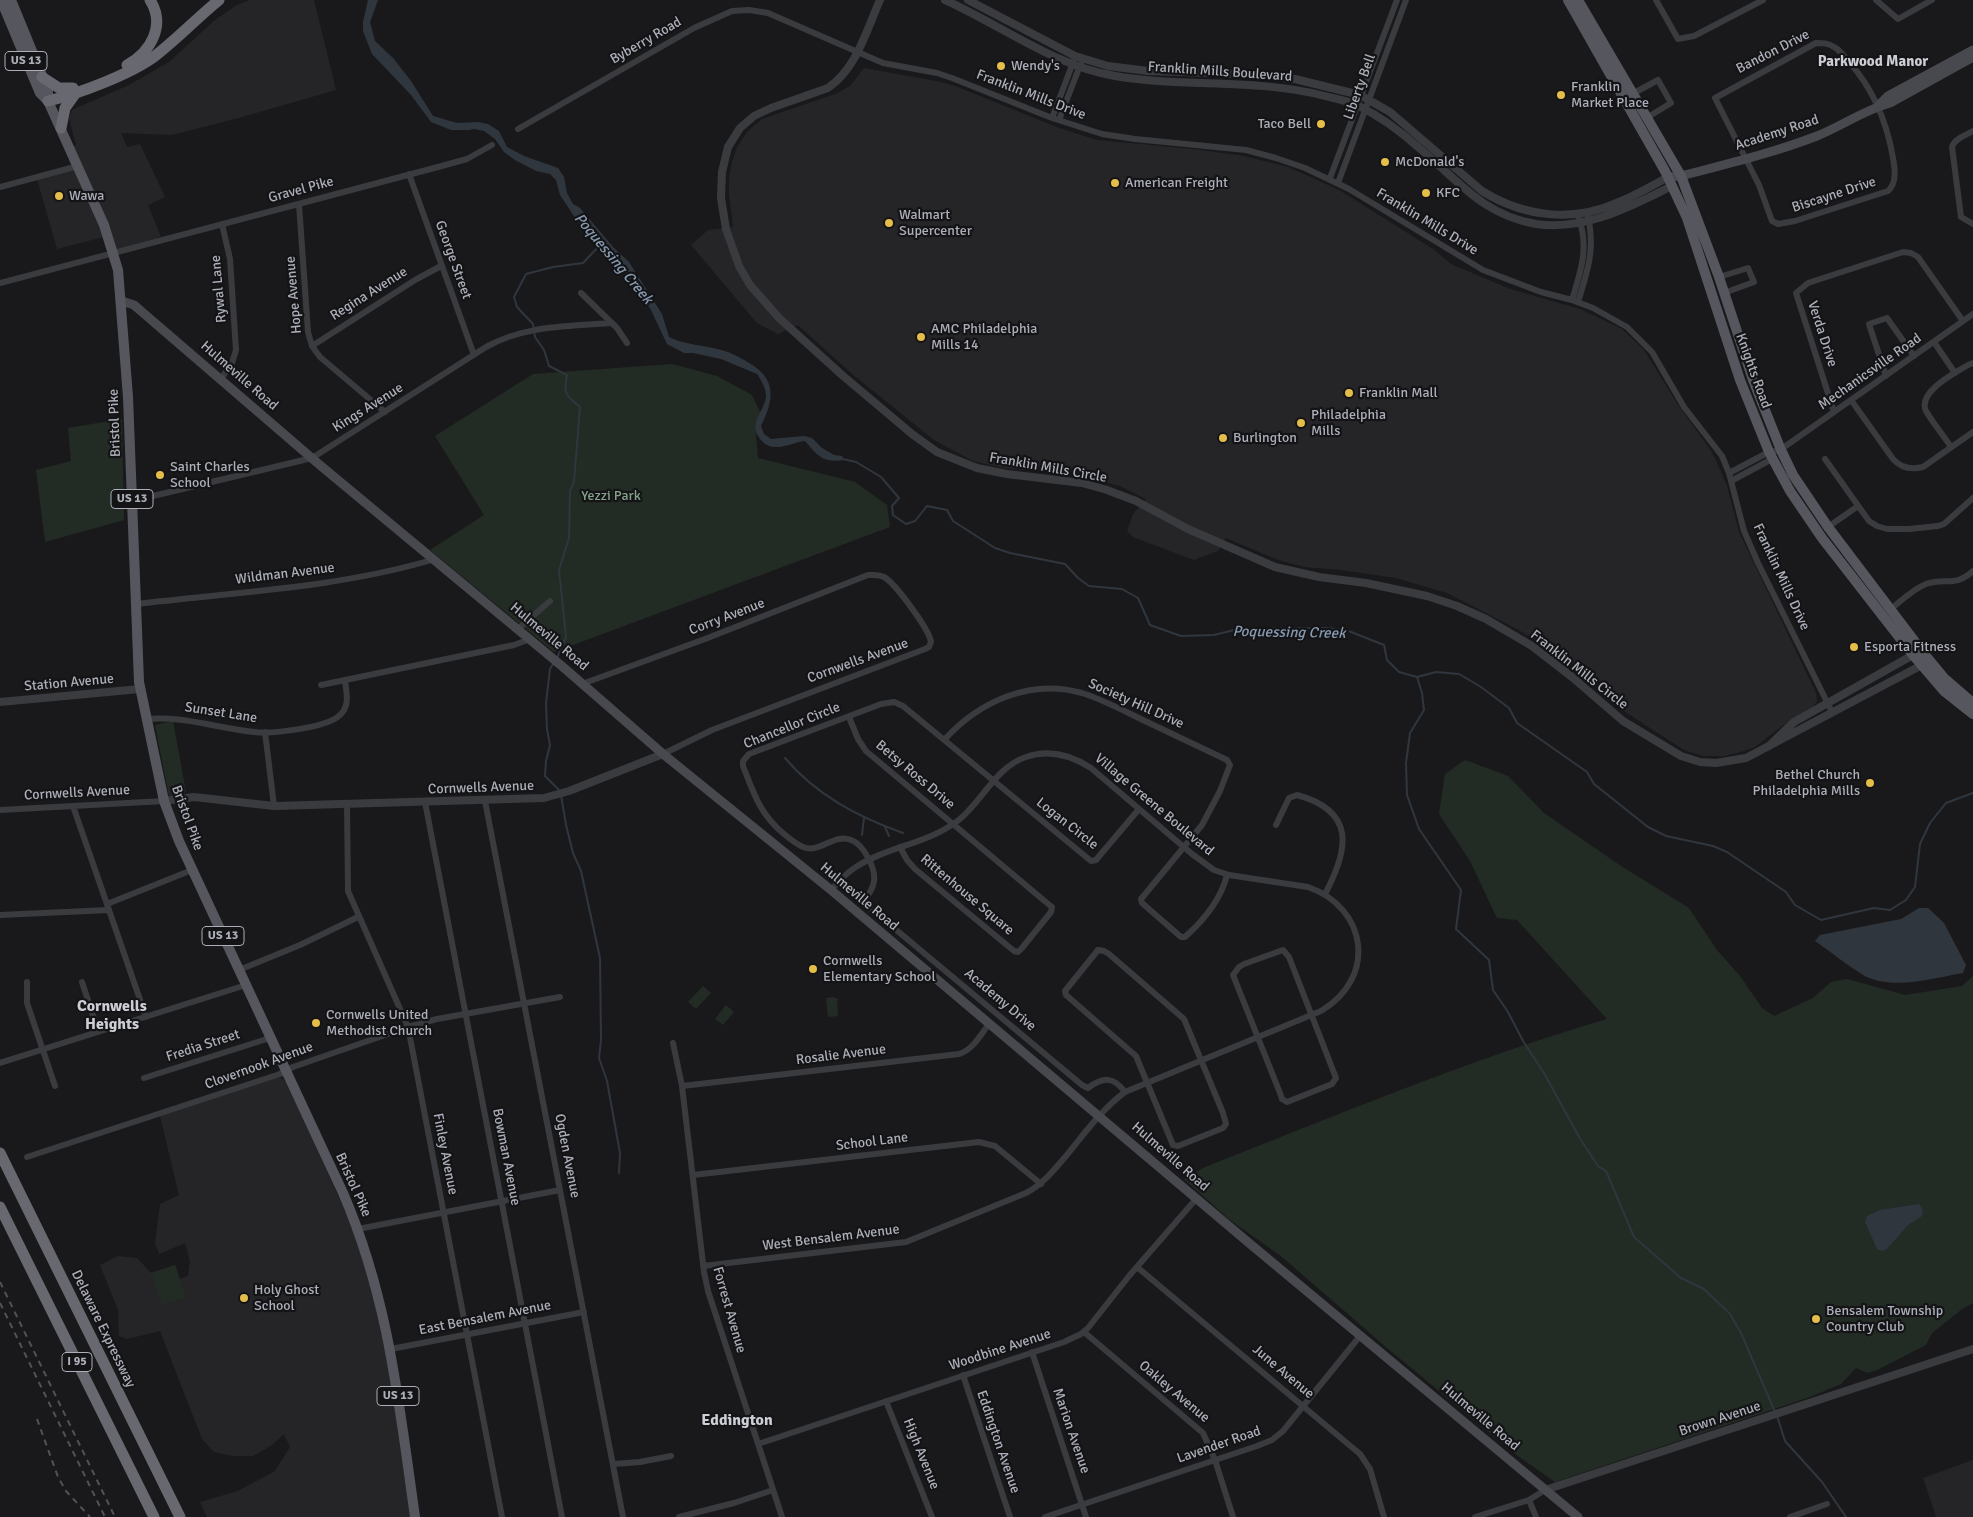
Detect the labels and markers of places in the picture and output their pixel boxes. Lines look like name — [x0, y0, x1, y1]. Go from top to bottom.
place label: Wendy's — [1011, 58, 1060, 74]
marker: Wendy's — [995, 60, 1007, 72]
place label: Franklin Market Place — [1571, 79, 1649, 111]
marker: Franklin Market Place — [1555, 89, 1567, 101]
place label: Taco Bell — [1258, 116, 1311, 132]
marker: Taco Bell — [1315, 118, 1327, 130]
place label: McDonald's — [1395, 154, 1464, 170]
marker: McDonald's — [1379, 156, 1391, 168]
place label: American Freight — [1125, 175, 1228, 191]
marker: American Freight — [1109, 177, 1121, 189]
place label: KFC — [1436, 185, 1460, 201]
marker: KFC — [1420, 187, 1432, 199]
place label: Wawa — [69, 188, 104, 204]
marker: Wawa — [53, 190, 65, 202]
place label: Walmart Supercenter — [899, 207, 972, 240]
marker: Walmart Supercenter — [883, 217, 895, 229]
place label: AMC Philadelphia Mills 14 — [931, 321, 1037, 354]
marker: AMC Philadelphia Mills 14 — [915, 331, 927, 343]
place label: Franklin Mall — [1359, 385, 1438, 401]
marker: Franklin Mall — [1343, 387, 1355, 399]
place label: Philadelphia Mills — [1311, 407, 1386, 440]
marker: Philadelphia Mills — [1295, 417, 1307, 429]
place label: Burlington — [1233, 430, 1297, 446]
marker: Burlington — [1217, 432, 1229, 444]
place label: Saint Charles School — [170, 459, 250, 492]
marker: Saint Charles School — [154, 469, 166, 481]
place label: Esporta Fitness — [1864, 639, 1956, 655]
marker: Esporta Fitness — [1848, 641, 1860, 653]
place label: Bethel Church Philadelphia Mills — [1753, 767, 1860, 800]
marker: Bethel Church Philadelphia Mills — [1864, 777, 1876, 789]
place label: Cornwells Elementary School — [823, 953, 936, 986]
marker: Cornwells Elementary School — [807, 963, 819, 975]
place label: Cornwells United Methodist Church — [326, 1007, 432, 1040]
marker: Cornwells United Methodist Church — [310, 1017, 322, 1029]
place label: Holy Ghost School — [254, 1282, 319, 1314]
marker: Holy Ghost School — [238, 1292, 250, 1304]
place label: Bensalem Township Country Club — [1826, 1303, 1943, 1335]
marker: Bensalem Township Country Club — [1810, 1313, 1822, 1325]

